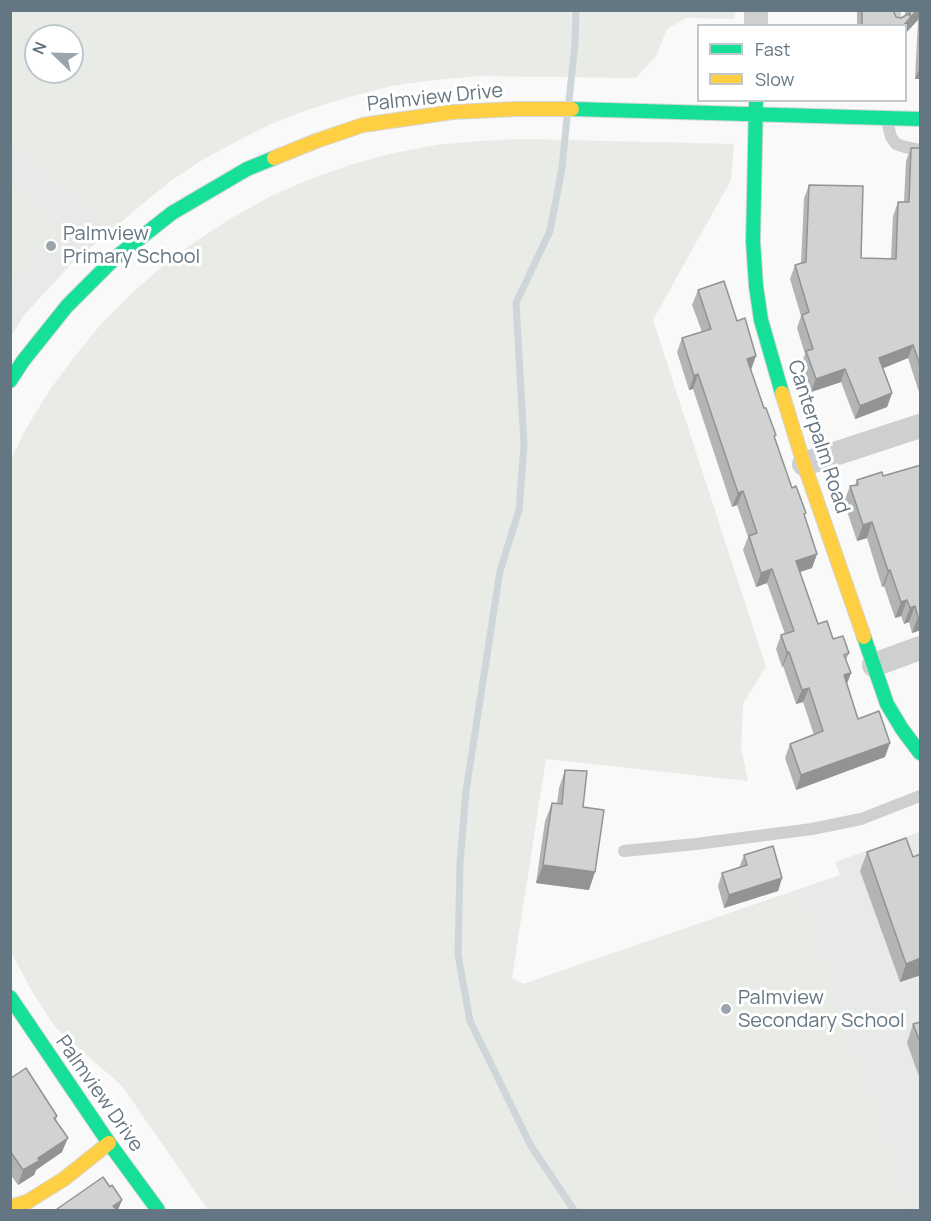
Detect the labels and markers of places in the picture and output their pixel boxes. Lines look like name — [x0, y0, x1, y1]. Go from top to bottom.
place label: Palmview Primary School — [63, 222, 200, 269]
marker: Palmview Primary School — [44, 239, 58, 253]
place label: Palmview Secondary School — [738, 986, 905, 1033]
marker: Palmview Secondary School — [719, 1002, 733, 1016]

